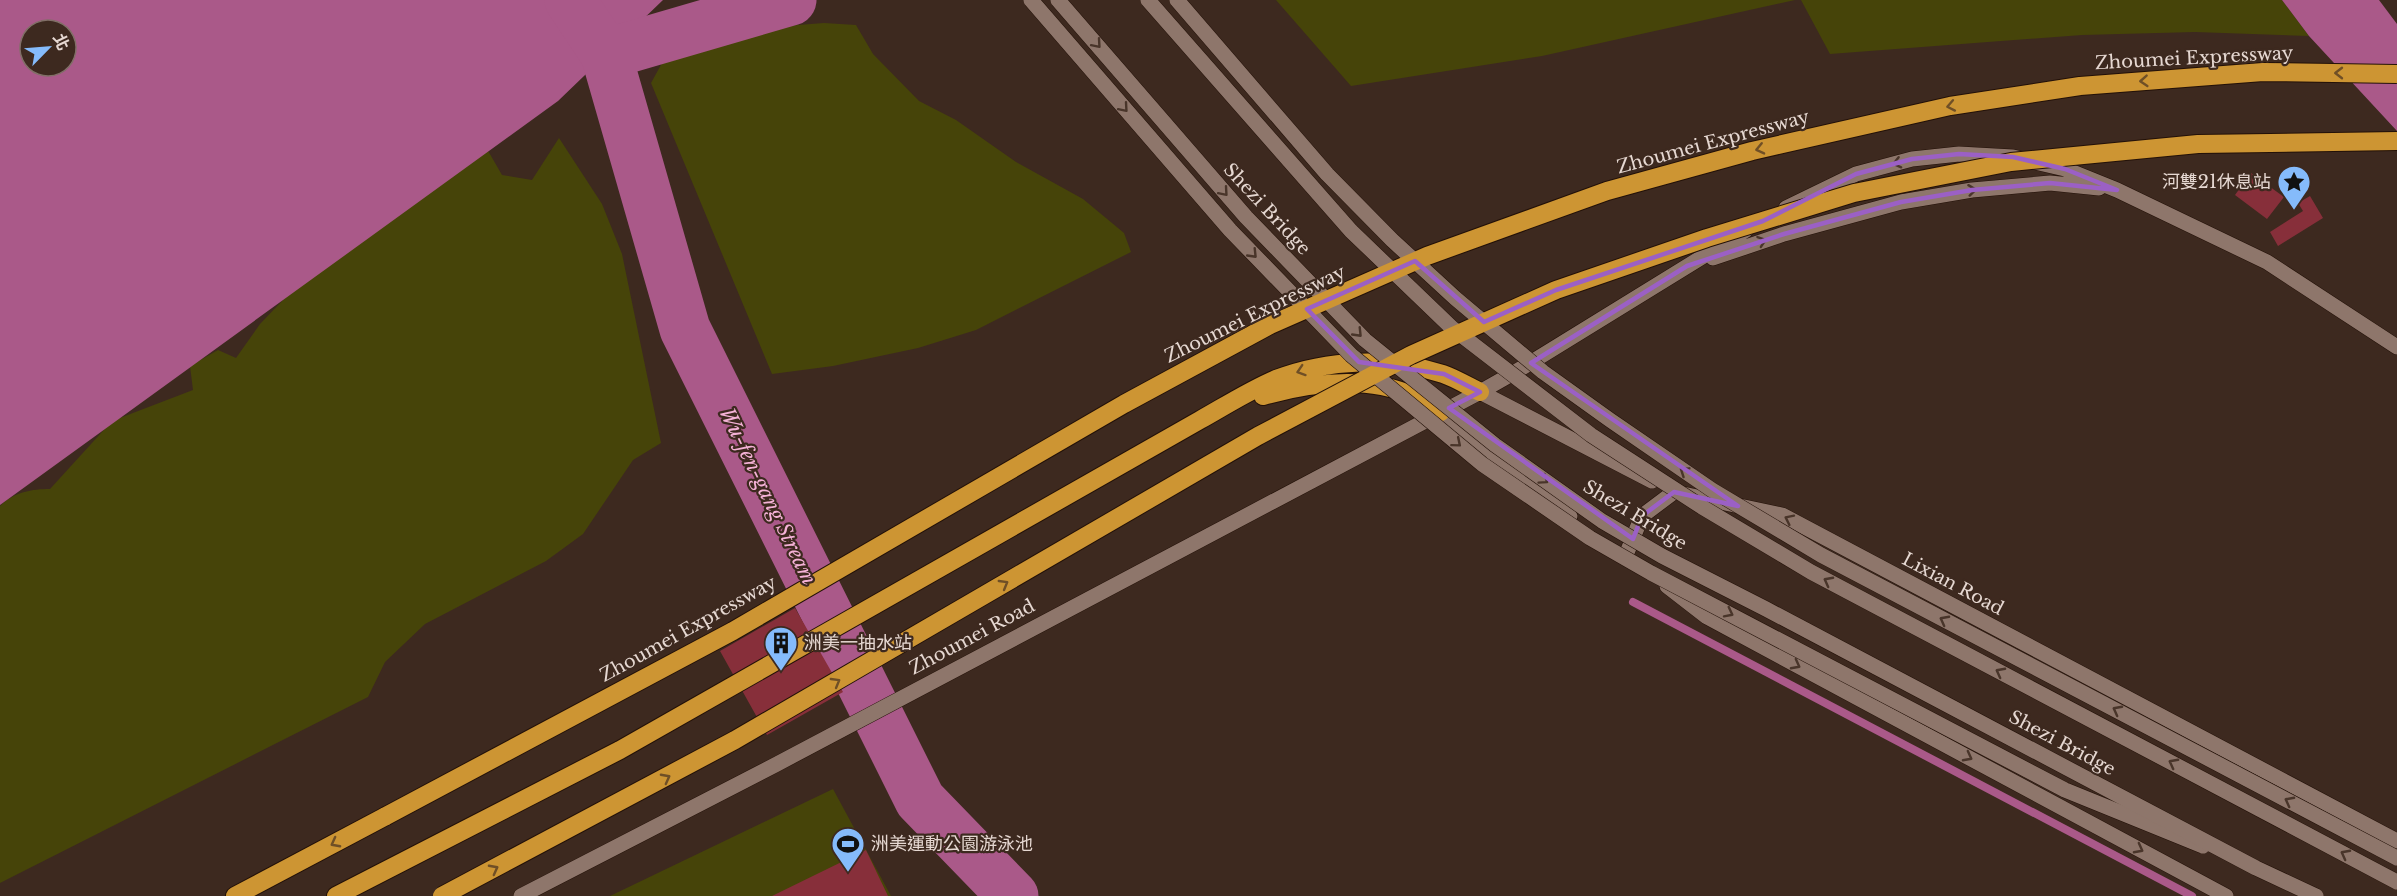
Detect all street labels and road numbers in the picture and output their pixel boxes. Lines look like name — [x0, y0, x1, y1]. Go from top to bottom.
street label: Zhoumei Expressway — [2094, 42, 2294, 74]
street label: Zhoumei Expressway — [1614, 106, 1812, 178]
street label: Shezi Bridge — [1219, 159, 1315, 259]
street label: Zhoumei Expressway — [1161, 260, 1349, 367]
street label: Shezi Bridge — [1579, 475, 1691, 555]
street label: Lixian Road — [1898, 548, 2008, 620]
street label: Zhoumei Expressway — [596, 571, 781, 687]
street label: Zhoumei Road — [906, 595, 1038, 679]
street label: Shezi Bridge — [2005, 706, 2119, 780]

